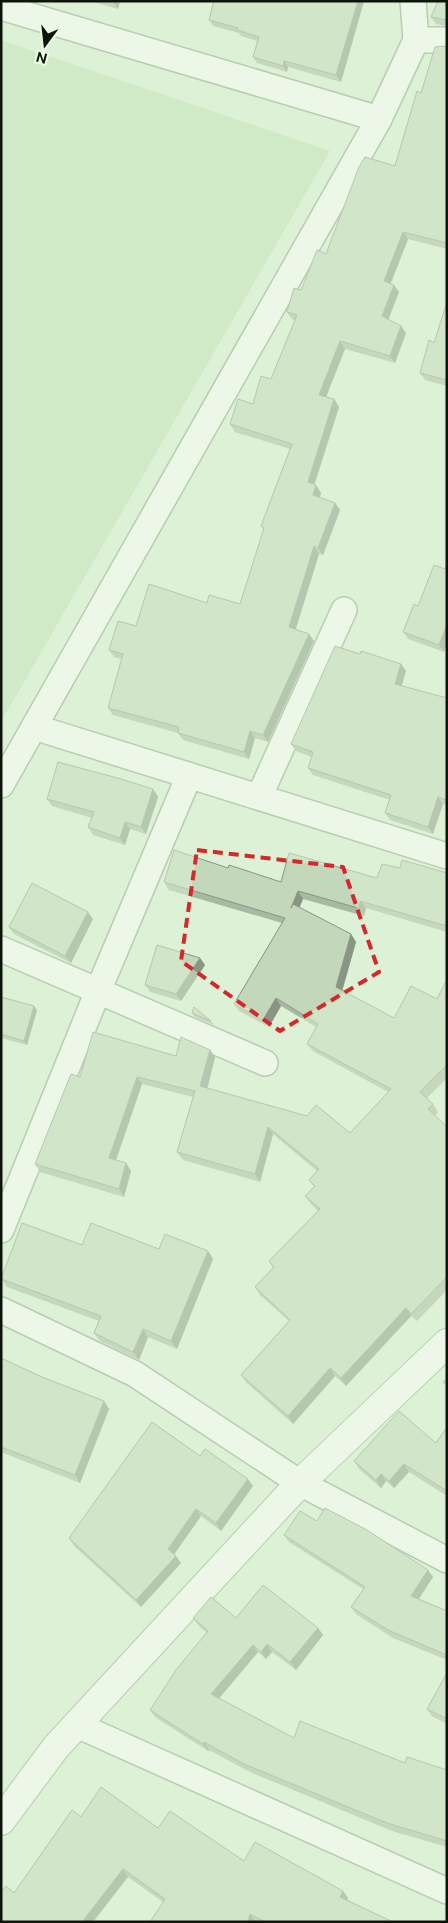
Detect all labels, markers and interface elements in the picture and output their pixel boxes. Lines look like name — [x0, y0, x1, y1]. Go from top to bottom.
north arrow — [20, 20, 70, 70]
text: N — [34, 48, 49, 67]

